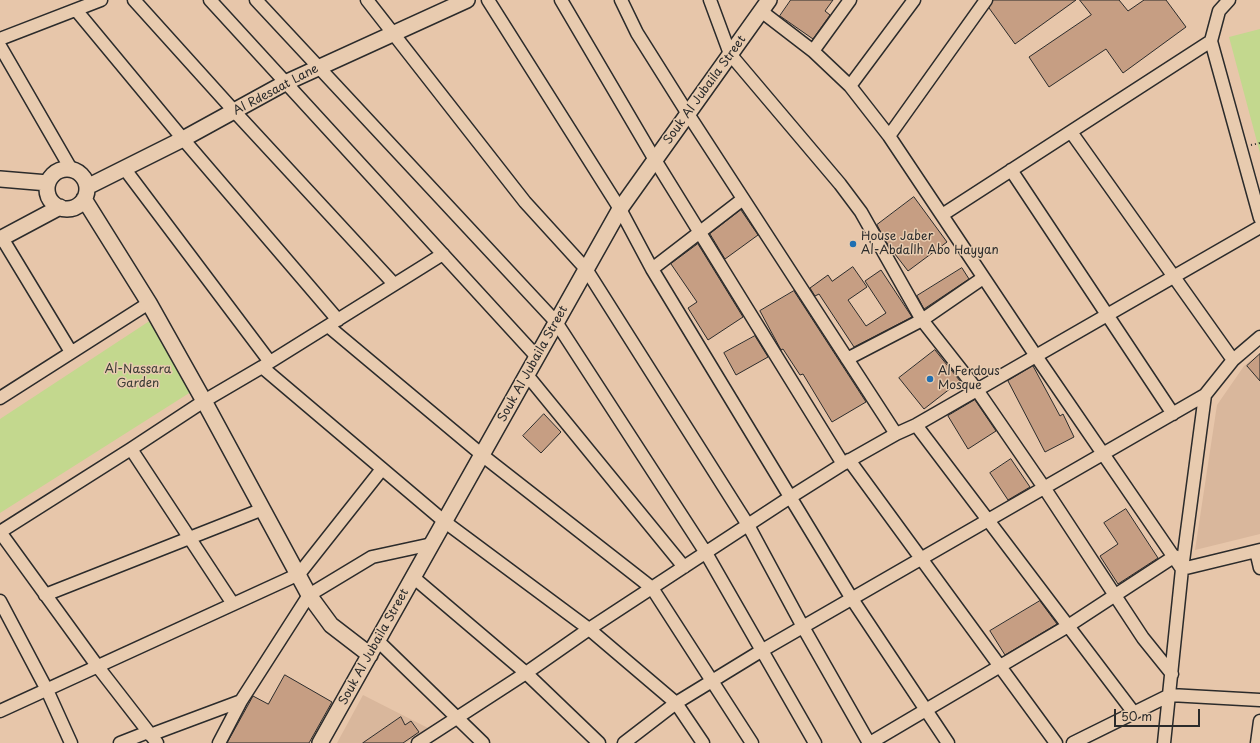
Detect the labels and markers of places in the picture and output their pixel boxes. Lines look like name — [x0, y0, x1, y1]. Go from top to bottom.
place label: House Jaber Al-Abdallh Abo Hayyan — [861, 230, 999, 258]
marker: House Jaber Al-Abdallh Abo Hayyan — [848, 239, 858, 249]
place label: Al Ferdous Mosque — [938, 365, 1000, 393]
marker: Al Ferdous Mosque — [925, 374, 935, 384]

